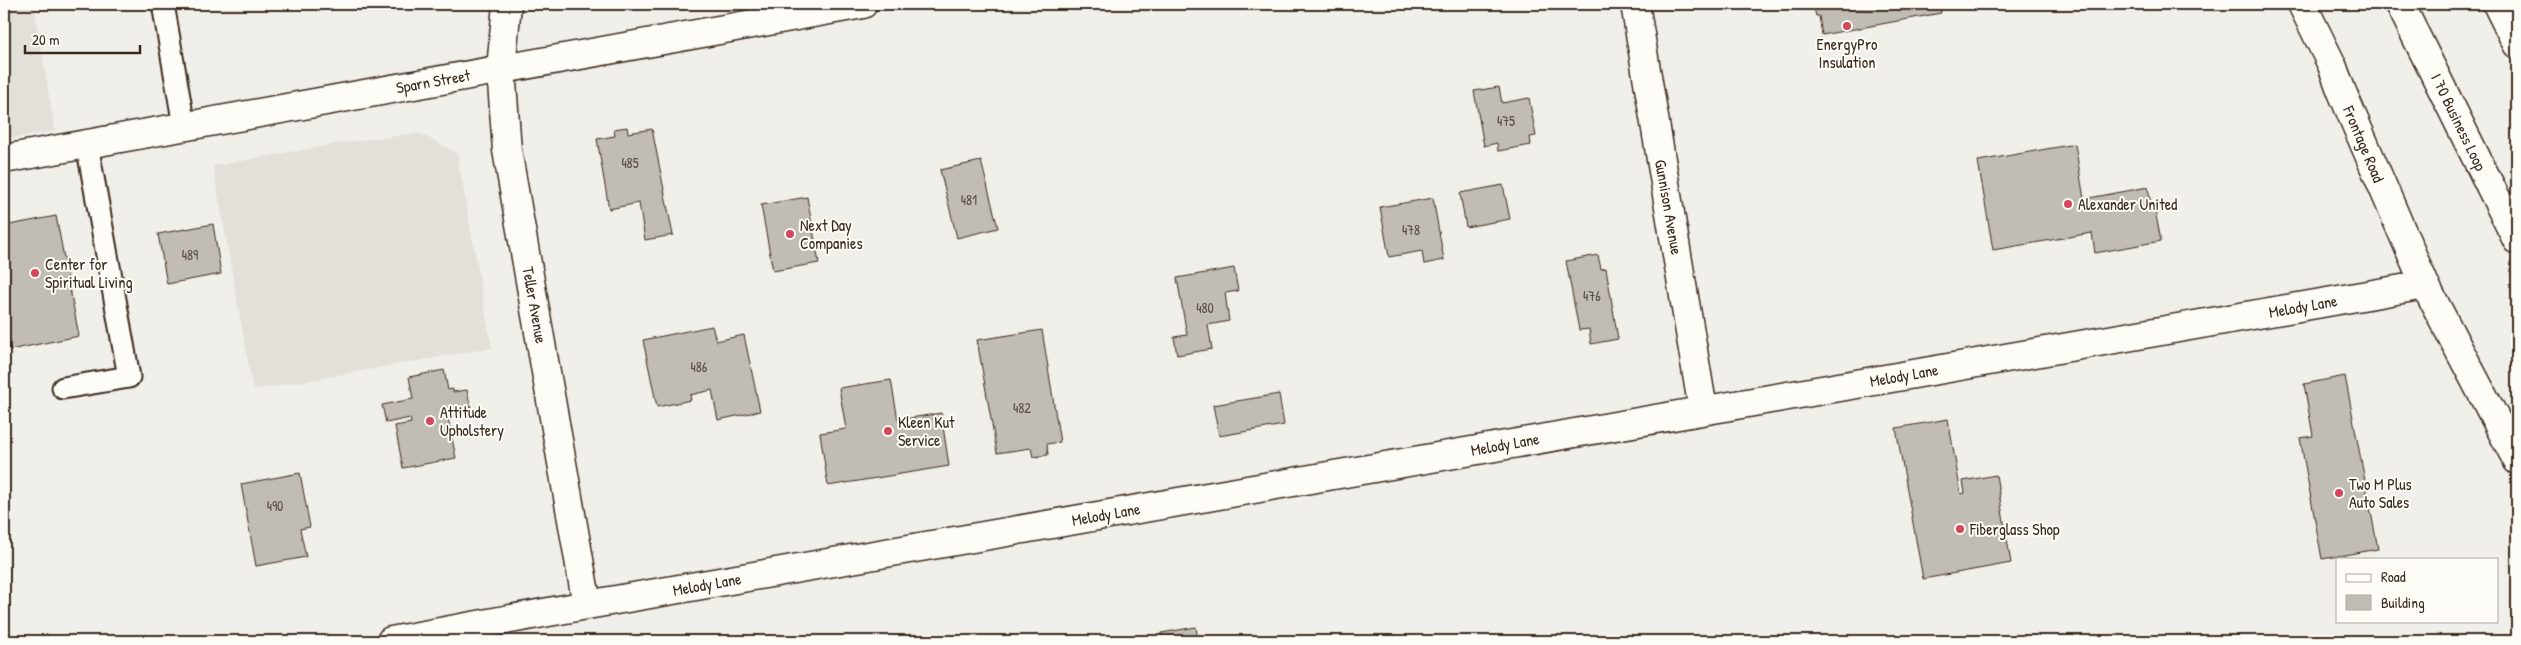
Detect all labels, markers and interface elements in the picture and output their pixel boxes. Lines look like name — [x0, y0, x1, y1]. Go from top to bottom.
marker: EnergyPro Insulation — [1841, 20, 1853, 32]
scale bar — [25, 22, 140, 54]
text: 20 m — [32, 29, 59, 50]
place label: EnergyPro Insulation — [1816, 33, 1878, 73]
street label: Sparn Street — [394, 64, 472, 98]
street label: I 70 Business Loop — [2426, 70, 2492, 174]
street label: Frontage Road — [2338, 101, 2390, 186]
house number: 475 — [1497, 111, 1515, 130]
house number: 485 — [621, 153, 639, 172]
street label: Gunnison Avenue — [1650, 158, 1688, 257]
house number: 481 — [961, 190, 977, 209]
place label: Alexander United — [2078, 193, 2177, 215]
marker: Alexander United — [2062, 198, 2074, 210]
place label: Next Day Companies — [800, 214, 863, 254]
house number: 478 — [1402, 220, 1420, 239]
marker: Next Day Companies — [784, 228, 796, 240]
house number: 489 — [182, 245, 198, 264]
place label: Center for Spiritual Living — [45, 253, 133, 293]
street label: Teller Avenue — [517, 265, 553, 346]
marker: Center for Spiritual Living — [29, 267, 41, 279]
house number: 476 — [1583, 286, 1601, 305]
street label: Melody Lane — [2267, 289, 2340, 323]
house number: 480 — [1196, 298, 1214, 317]
house number: 486 — [691, 357, 708, 376]
street label: Melody Lane — [1868, 358, 1941, 392]
house number: 482 — [1013, 398, 1031, 417]
place label: Attitude Upholstery — [440, 401, 504, 441]
place label: Kleen Kut Service — [898, 411, 955, 451]
marker: Attitude Upholstery — [424, 415, 436, 427]
marker: Kleen Kut Service — [882, 425, 894, 437]
street label: Melody Lane — [1469, 427, 1542, 461]
place label: Two M Plus Auto Sales — [2349, 473, 2412, 513]
marker: Two M Plus Auto Sales — [2333, 487, 2345, 499]
house number: 490 — [267, 496, 283, 515]
street label: Melody Lane — [1070, 497, 1143, 531]
place label: Fiberglass Shop — [1969, 518, 2060, 540]
marker: Fiberglass Shop — [1954, 523, 1966, 535]
legend — [2336, 558, 2498, 622]
text: Road — [2381, 566, 2406, 587]
street label: Melody Lane — [671, 567, 744, 601]
text: Building — [2381, 592, 2425, 613]

